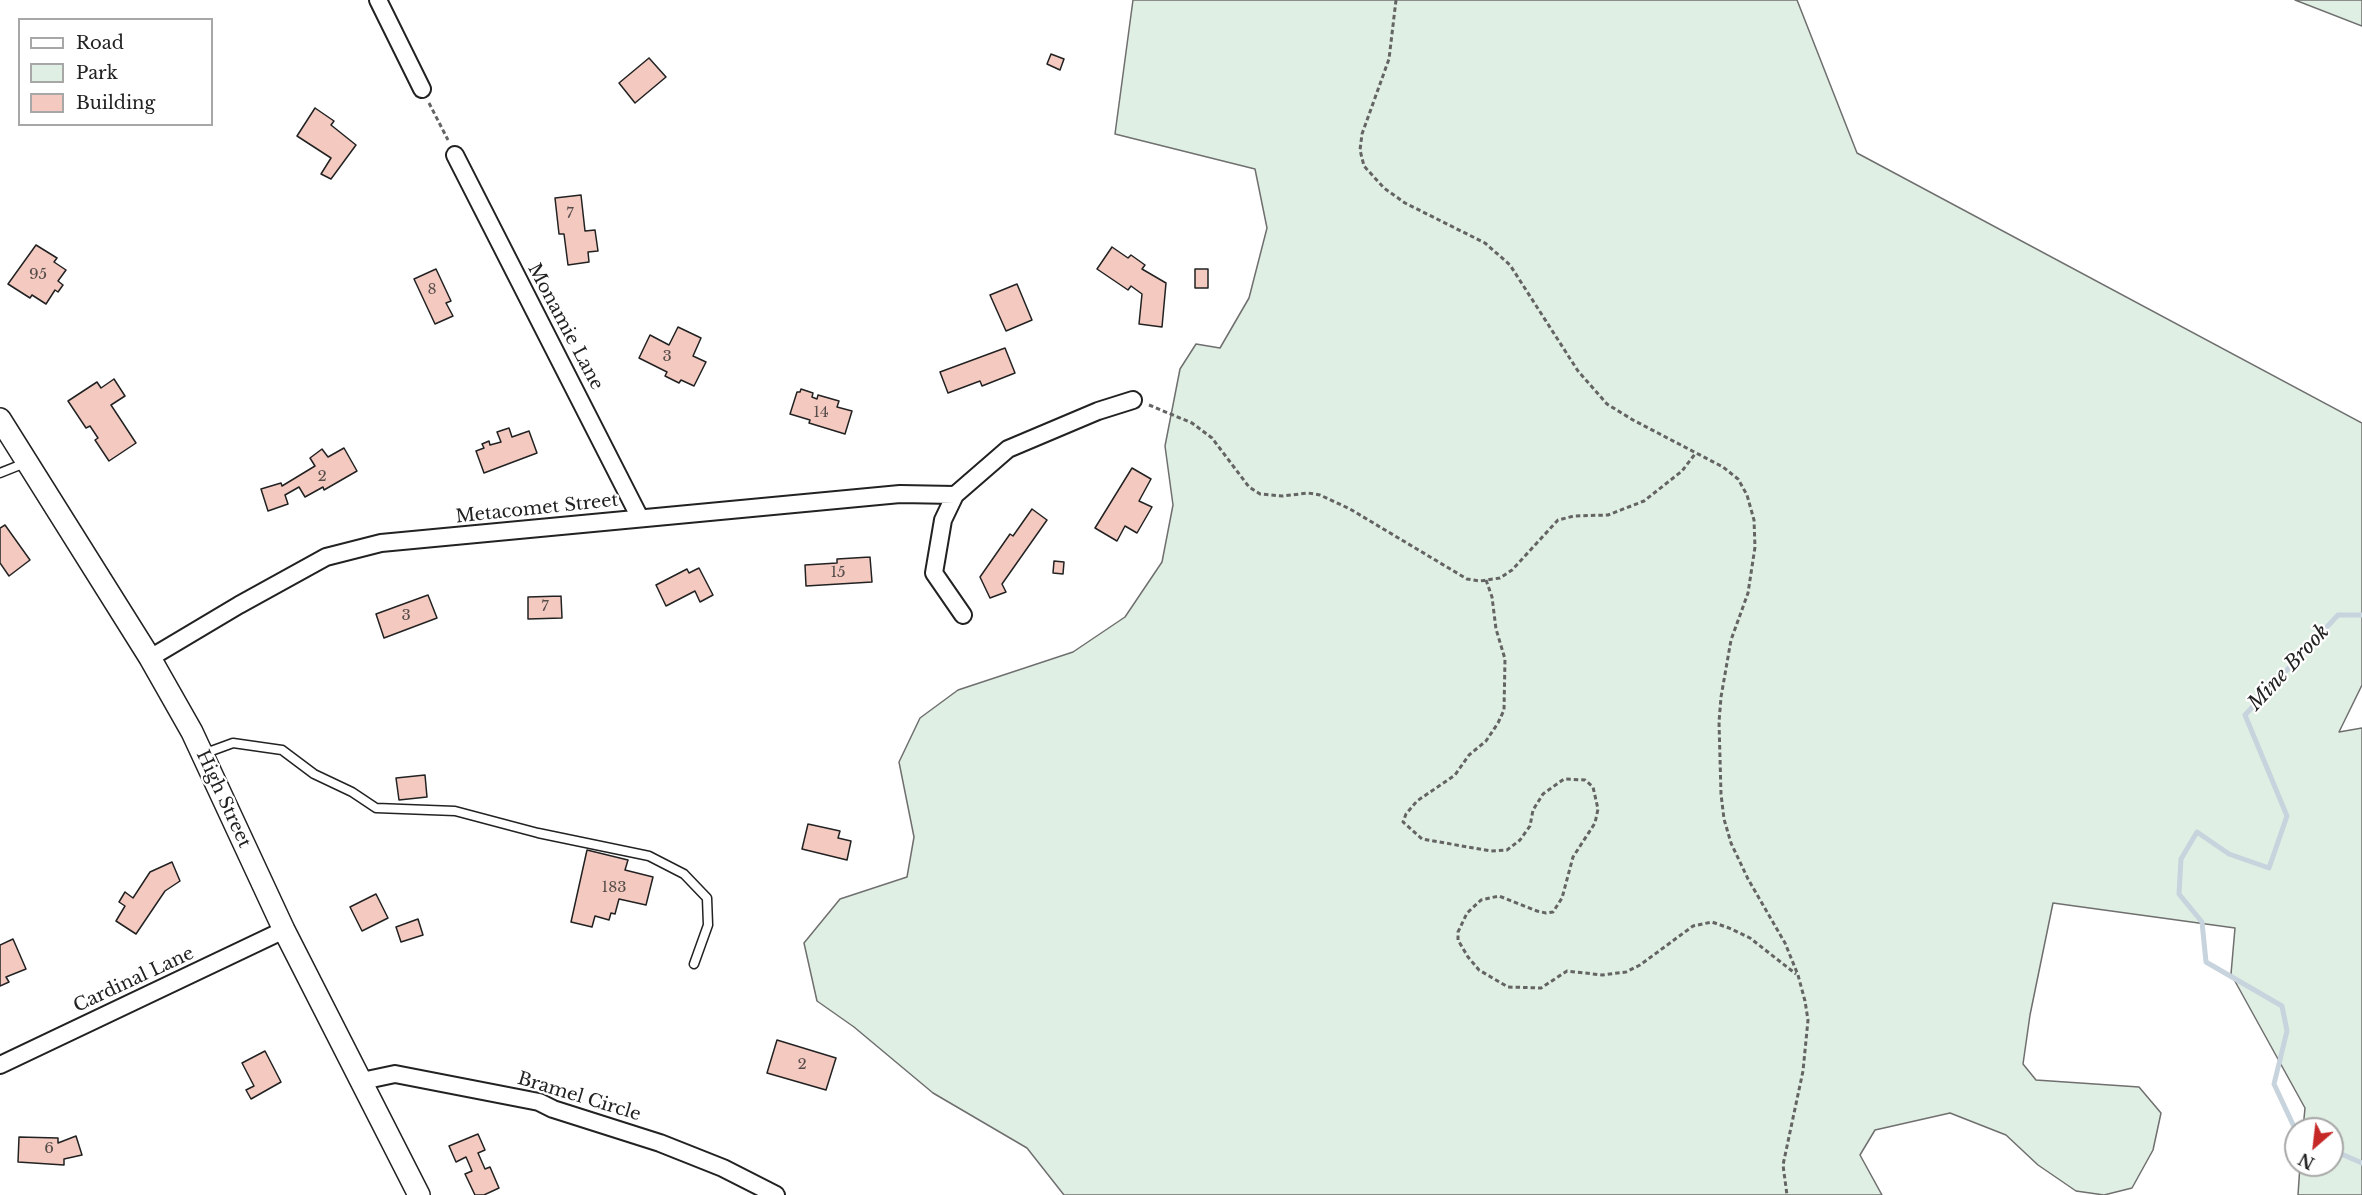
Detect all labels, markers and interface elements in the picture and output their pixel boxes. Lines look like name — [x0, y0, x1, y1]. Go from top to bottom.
legend — [18, 18, 213, 126]
text: Road — [76, 32, 124, 54]
text: Park — [76, 62, 118, 84]
text: Building — [76, 92, 155, 114]
house number: 7 — [566, 205, 574, 223]
street label: Monamie Lane — [523, 260, 607, 394]
house number: 95 — [29, 266, 47, 284]
house number: 8 — [427, 281, 437, 299]
house number: 3 — [662, 348, 672, 366]
house number: 14 — [813, 404, 829, 422]
house number: 2 — [317, 468, 327, 486]
street label: Metacomet Street — [455, 490, 619, 528]
house number: 15 — [830, 564, 846, 582]
house number: 7 — [541, 598, 549, 616]
house number: 3 — [401, 607, 411, 625]
water label: Mine Brook — [2243, 620, 2335, 716]
street label: High Street — [191, 747, 255, 851]
house number: 183 — [601, 879, 627, 897]
street label: Cardinal Lane — [70, 943, 198, 1017]
house number: 2 — [797, 1056, 807, 1074]
street label: Bramel Circle — [515, 1068, 643, 1126]
north arrow — [2284, 1117, 2344, 1177]
house number: 6 — [44, 1140, 54, 1158]
text: N — [2295, 1149, 2318, 1173]

